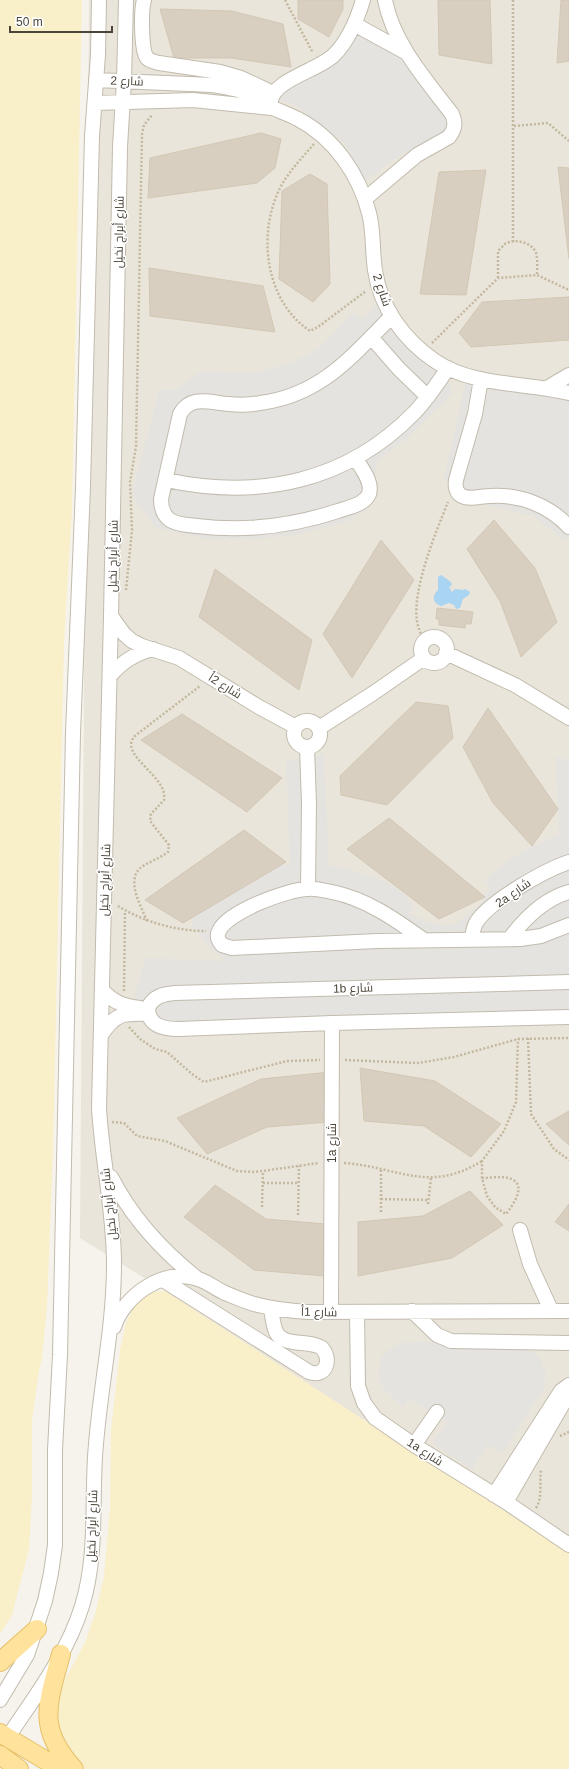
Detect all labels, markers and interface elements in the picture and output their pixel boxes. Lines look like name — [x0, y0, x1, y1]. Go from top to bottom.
scale bar — [10, 8, 112, 34]
text: 50 m — [16, 15, 43, 29]
street label: شارع 2 — [110, 73, 144, 90]
street label: شارع أبراج نخيل — [110, 196, 128, 268]
street label: شارع 2 — [369, 272, 394, 308]
street label: شارع أبراج نخيل — [104, 520, 122, 592]
street label: شارع 2أ — [205, 670, 245, 702]
street label: شارع أبراج نخيل — [96, 843, 114, 917]
street label: 2a شارع — [493, 876, 534, 911]
street label: 1b شارع — [333, 980, 373, 997]
street label: 1a شارع — [325, 1123, 340, 1163]
street label: شارع أبراج نخيل — [97, 1167, 121, 1241]
street label: شارع 1أ — [301, 1304, 337, 1320]
street label: 1a شارع — [404, 1435, 446, 1470]
street label: شارع أبراج نخيل — [83, 1489, 101, 1563]

